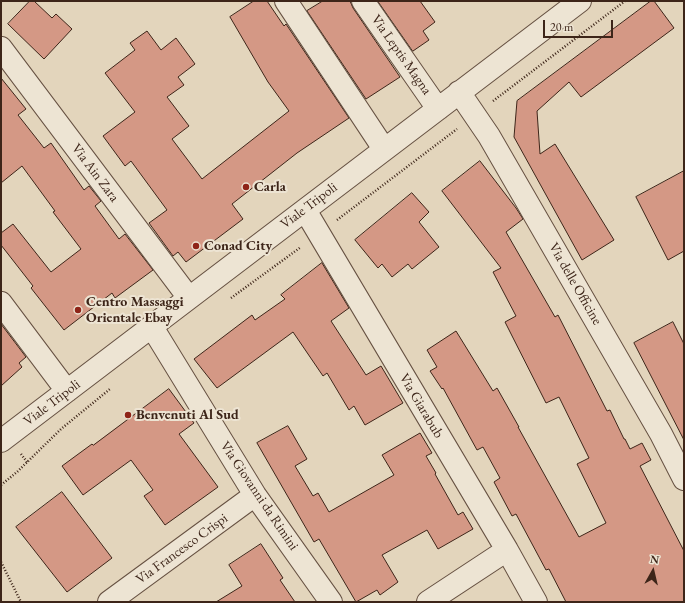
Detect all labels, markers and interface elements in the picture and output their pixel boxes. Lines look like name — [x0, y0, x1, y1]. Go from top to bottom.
street label: Via Leptis Magna — [367, 12, 435, 98]
scale bar — [545, 12, 615, 38]
text: 20 m — [550, 19, 573, 35]
street label: Via Ain Zara — [68, 141, 122, 205]
place label: Carla — [254, 179, 286, 195]
street label: Viale Tripoli — [277, 179, 341, 233]
marker: Carla — [241, 182, 251, 192]
place label: Conad City — [204, 238, 272, 254]
street label: Via delle Officine — [545, 240, 605, 328]
marker: Conad City — [191, 241, 201, 251]
place label: Centro Massaggi Orientale Ebay — [86, 294, 184, 326]
marker: Centro Massaggi Orientale Ebay — [73, 305, 83, 315]
street label: Via Giarabub — [395, 371, 447, 441]
street label: Viale Tripoli — [20, 376, 84, 430]
place label: Benvenuti Al Sud — [136, 407, 239, 423]
marker: Benvenuti Al Sud — [123, 410, 133, 420]
street label: Via Giovanni da Rimini — [216, 438, 302, 554]
street label: Via Francesco Crispi — [133, 510, 231, 588]
north arrow — [633, 551, 673, 591]
text: N — [649, 552, 660, 567]

